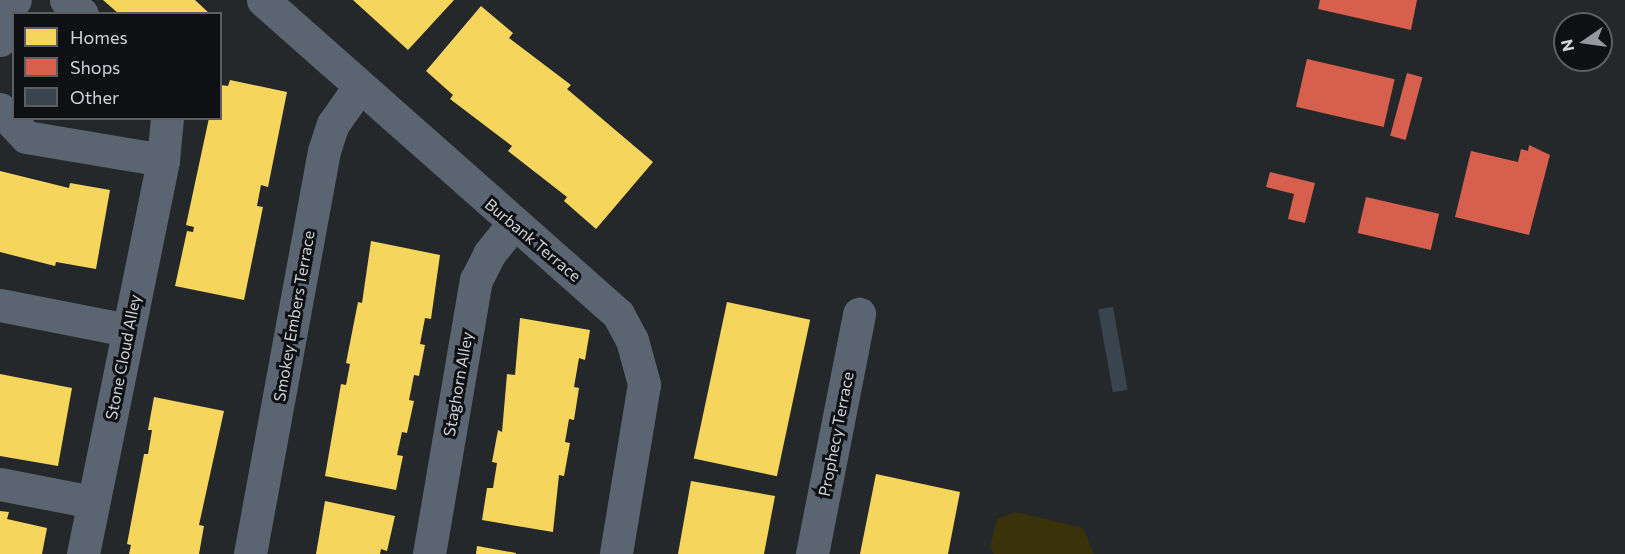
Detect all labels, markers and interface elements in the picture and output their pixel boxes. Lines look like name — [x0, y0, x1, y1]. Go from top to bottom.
legend — [12, 12, 222, 120]
north arrow — [1553, 12, 1613, 72]
text: Homes — [70, 26, 128, 48]
text: N — [1556, 38, 1578, 54]
text: Shops — [70, 56, 120, 78]
text: Other — [70, 86, 119, 108]
street label: Burbank Terrace — [481, 194, 585, 286]
street label: Smokey Embers Terrace — [269, 229, 319, 403]
street label: Stone Cloud Alley — [101, 293, 145, 421]
street label: Staghorn Alley — [439, 330, 477, 438]
street label: Prophecy Terrace — [814, 370, 858, 498]

